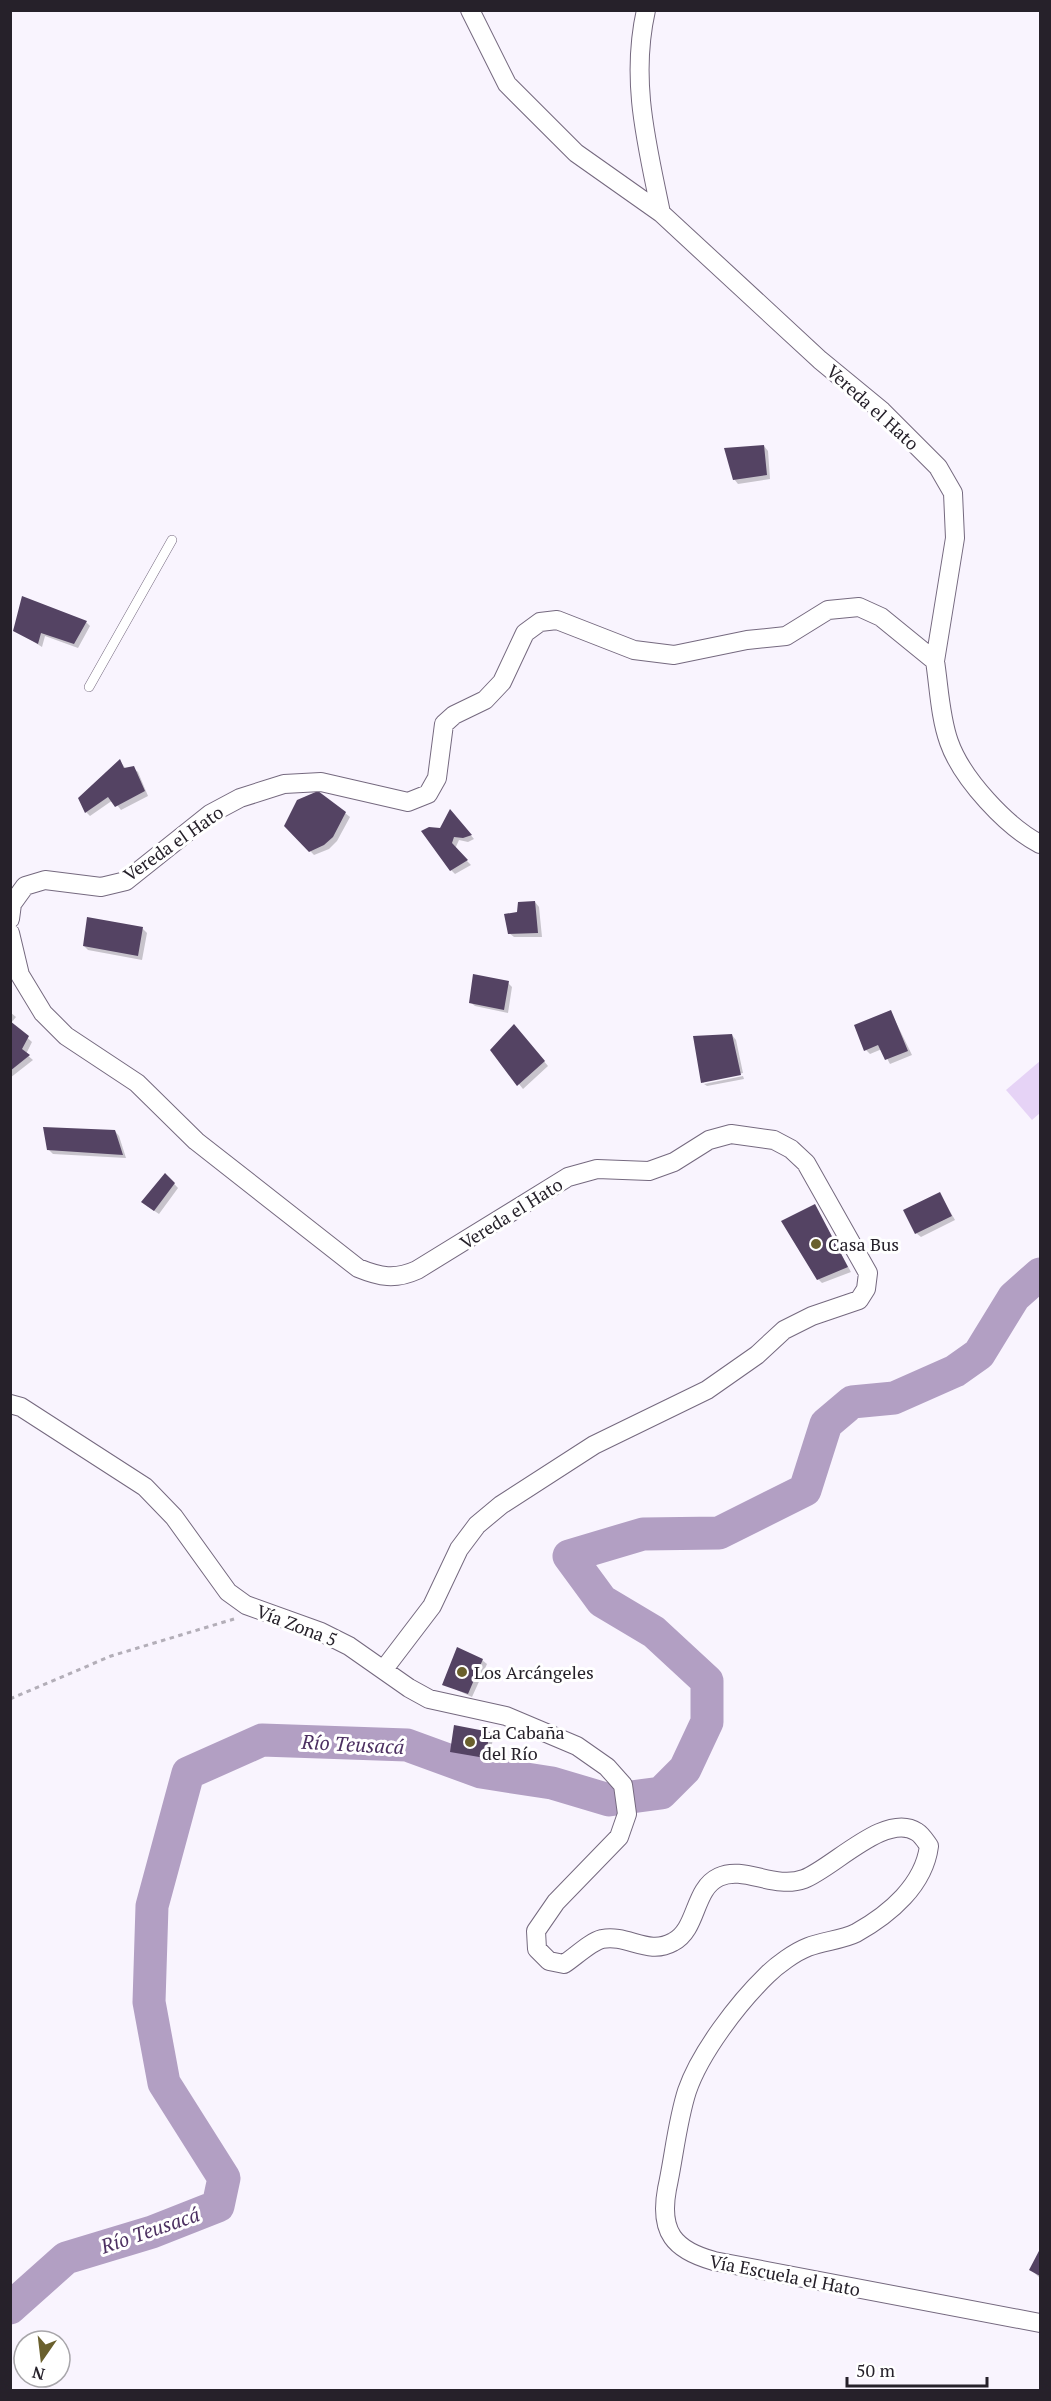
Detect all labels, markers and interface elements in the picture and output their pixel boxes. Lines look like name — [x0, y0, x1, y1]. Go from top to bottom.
street label: Vereda el Hato — [822, 359, 924, 455]
street label: Vereda el Hato — [118, 800, 228, 886]
street label: Vereda el Hato — [455, 1172, 567, 1254]
place label: Casa Bus — [828, 1232, 899, 1256]
marker: Casa Bus — [809, 1237, 823, 1251]
street label: Vía Zona 5 — [253, 1599, 341, 1651]
place label: Los Arcángeles — [474, 1660, 594, 1684]
marker: Los Arcángeles — [455, 1665, 469, 1679]
place label: La Cabaña del Río — [482, 1720, 565, 1765]
water label: Río Teusacá — [300, 1728, 405, 1760]
marker: La Cabaña del Río — [463, 1735, 477, 1749]
water label: Río Teusacá — [96, 2200, 203, 2260]
street label: Vía Escuela el Hato — [708, 2249, 862, 2301]
north arrow — [12, 2329, 72, 2389]
scale bar — [847, 2350, 986, 2388]
text: 50 m — [856, 2358, 896, 2382]
text: N — [30, 2361, 47, 2386]

